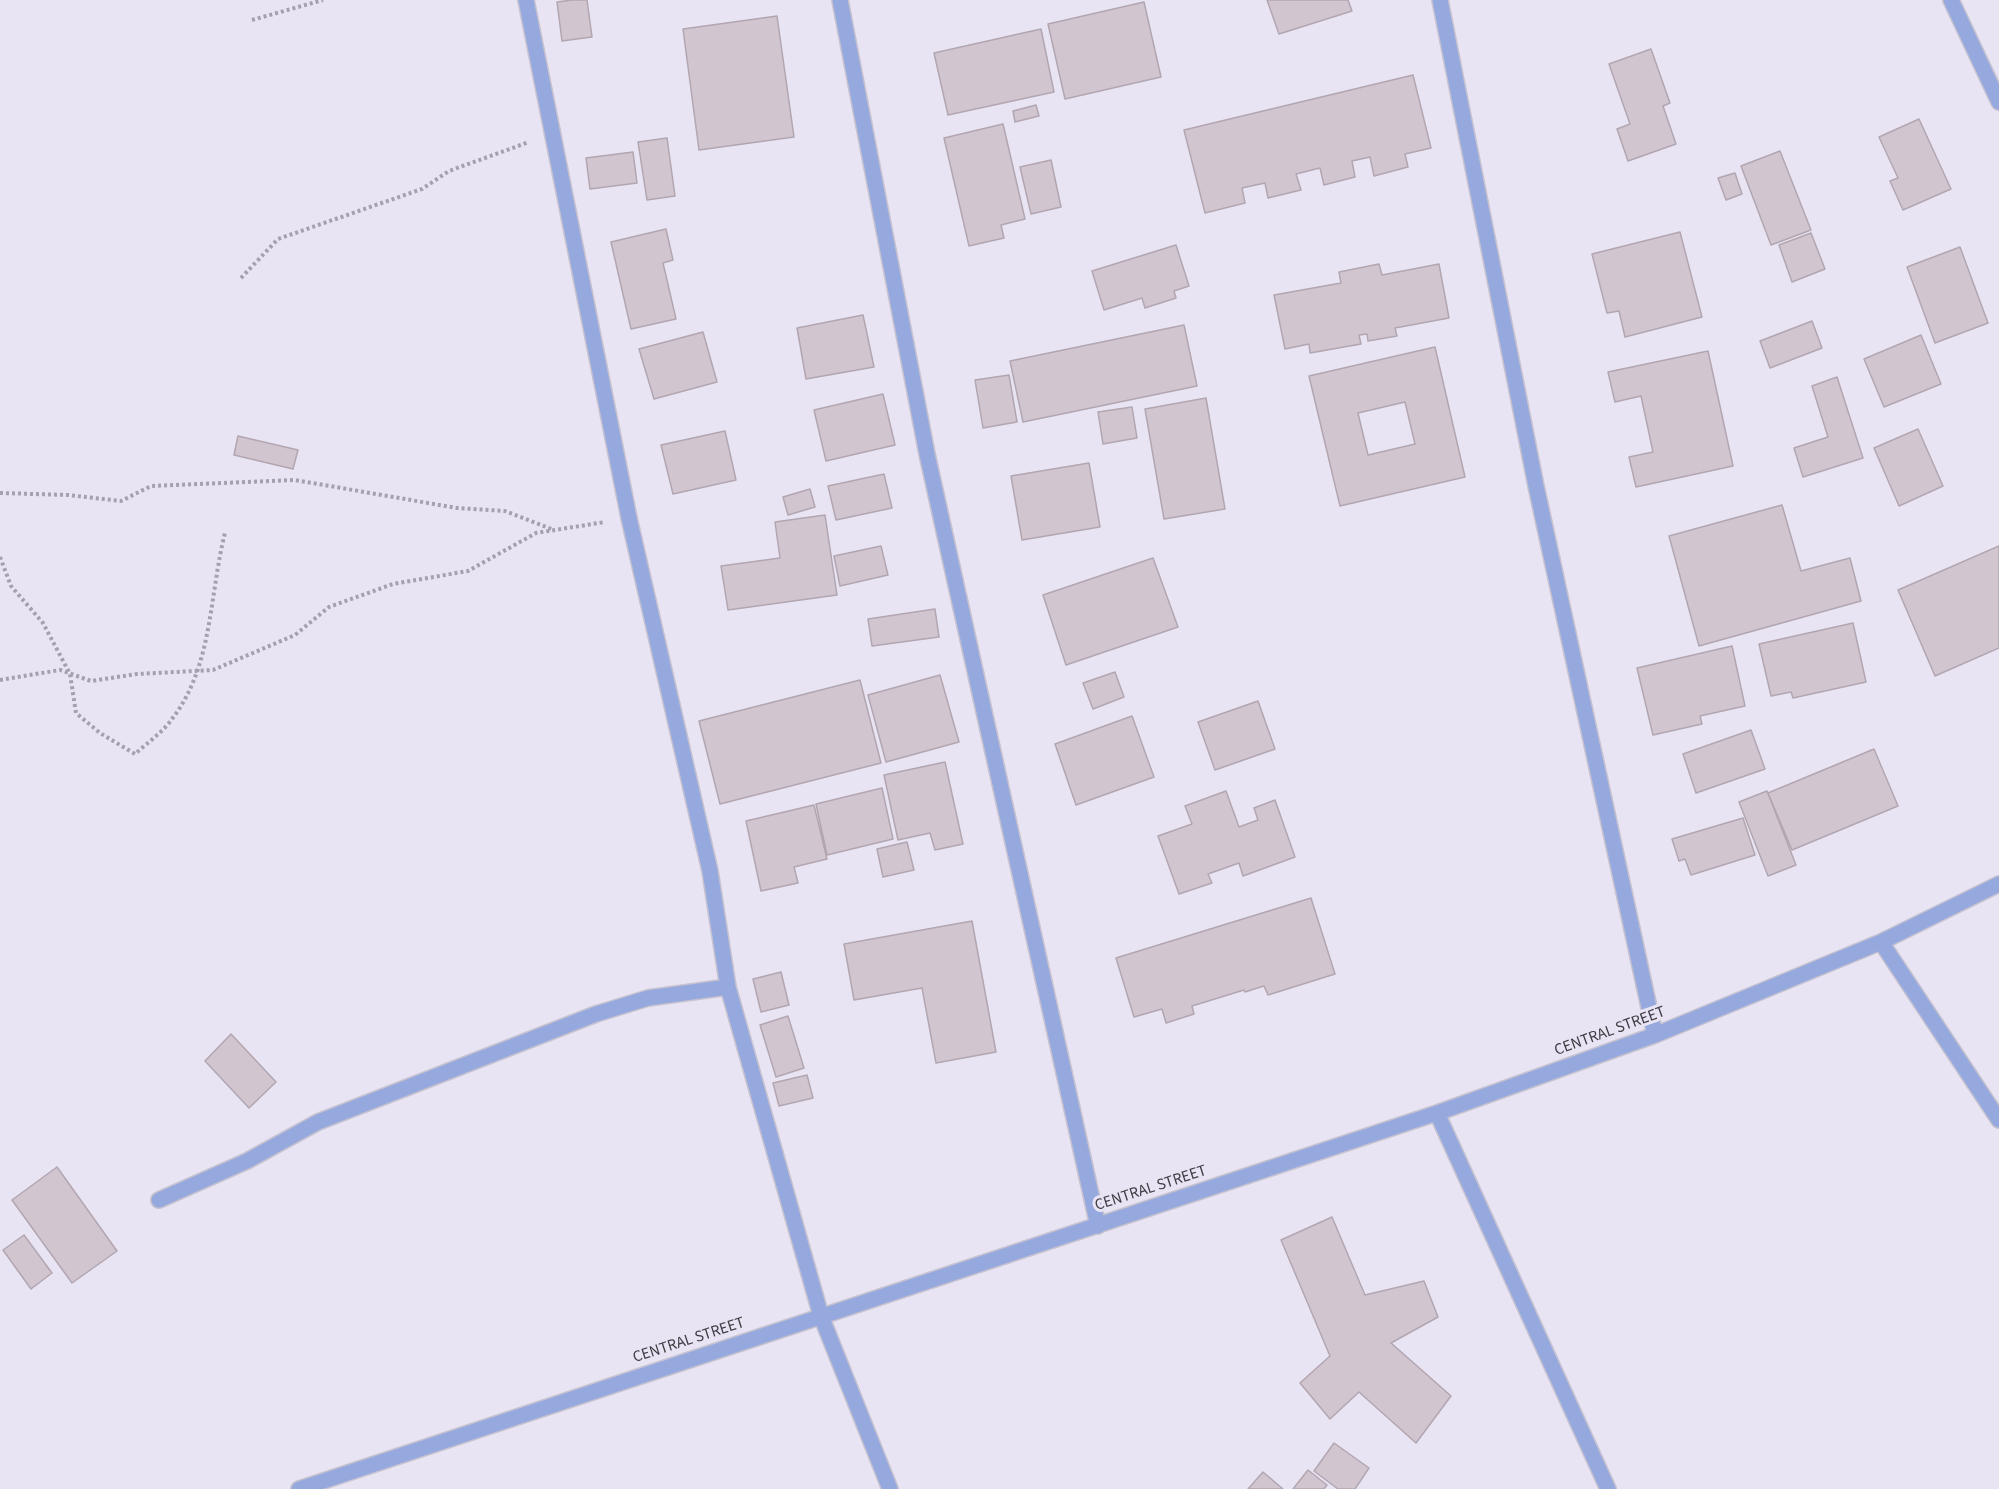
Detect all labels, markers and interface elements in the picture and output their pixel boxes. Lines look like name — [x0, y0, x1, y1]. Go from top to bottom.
street label: CENTRAL STREET — [1552, 1003, 1668, 1061]
street label: CENTRAL STREET — [1093, 1162, 1209, 1216]
street label: CENTRAL STREET — [631, 1314, 747, 1368]

